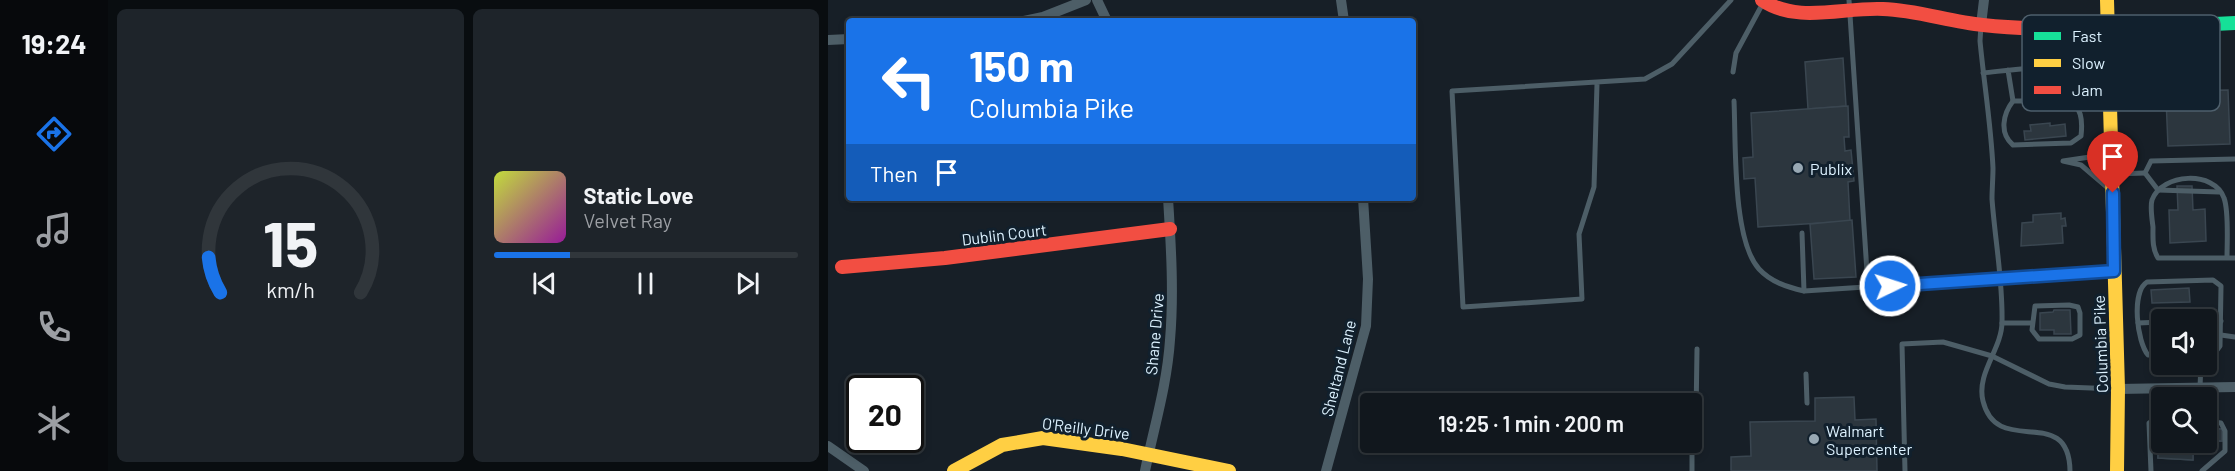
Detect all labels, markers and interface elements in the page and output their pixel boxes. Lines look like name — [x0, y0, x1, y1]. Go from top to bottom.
legend — [2022, 15, 2220, 111]
text: Fast — [2072, 26, 2102, 45]
text: 19:24 — [21, 27, 87, 59]
text: 150 m — [969, 40, 1074, 90]
icon: left — [870, 42, 948, 120]
text: Slow — [2072, 53, 2105, 72]
text: Jam — [2072, 80, 2103, 99]
text: Columbia Pike — [969, 91, 1134, 123]
icon: directions — [33, 113, 75, 155]
pin — [2087, 131, 2138, 193]
icon: arrive — [2096, 140, 2129, 173]
icon: arrive — [930, 156, 963, 189]
place label: Publix — [1810, 159, 1853, 178]
text: Then — [870, 160, 918, 186]
marker: Publix — [1791, 161, 1805, 175]
text: Static Love — [584, 182, 693, 208]
text: 15 — [262, 205, 318, 279]
text: Velvet Ray — [584, 208, 672, 232]
icon: music — [33, 209, 75, 251]
street label: Dublin Court — [960, 219, 1048, 249]
position arrow — [1858, 254, 1922, 318]
icon: previous — [528, 267, 561, 300]
icon: pause — [629, 267, 662, 300]
icon: next — [731, 267, 764, 300]
text: km/h — [266, 277, 315, 302]
street label: Shane Drive — [1141, 292, 1167, 376]
street label: Columbia Pike — [2089, 295, 2111, 393]
icon: phone — [33, 306, 75, 348]
map controls — [2151, 309, 2217, 453]
button: sound — [2151, 309, 2217, 375]
street label: Sheltand Lane — [1317, 318, 1359, 418]
speed limit sign: 20 — [846, 375, 924, 453]
button: search — [2151, 387, 2217, 453]
icon: climate — [33, 402, 75, 444]
text: 19:25 · 1 min · 200 m — [1438, 410, 1624, 436]
street label: O'Reilly Drive — [1041, 413, 1131, 443]
place label: Walmart Supercenter — [1826, 421, 1912, 458]
marker: Walmart Supercenter — [1807, 432, 1821, 446]

